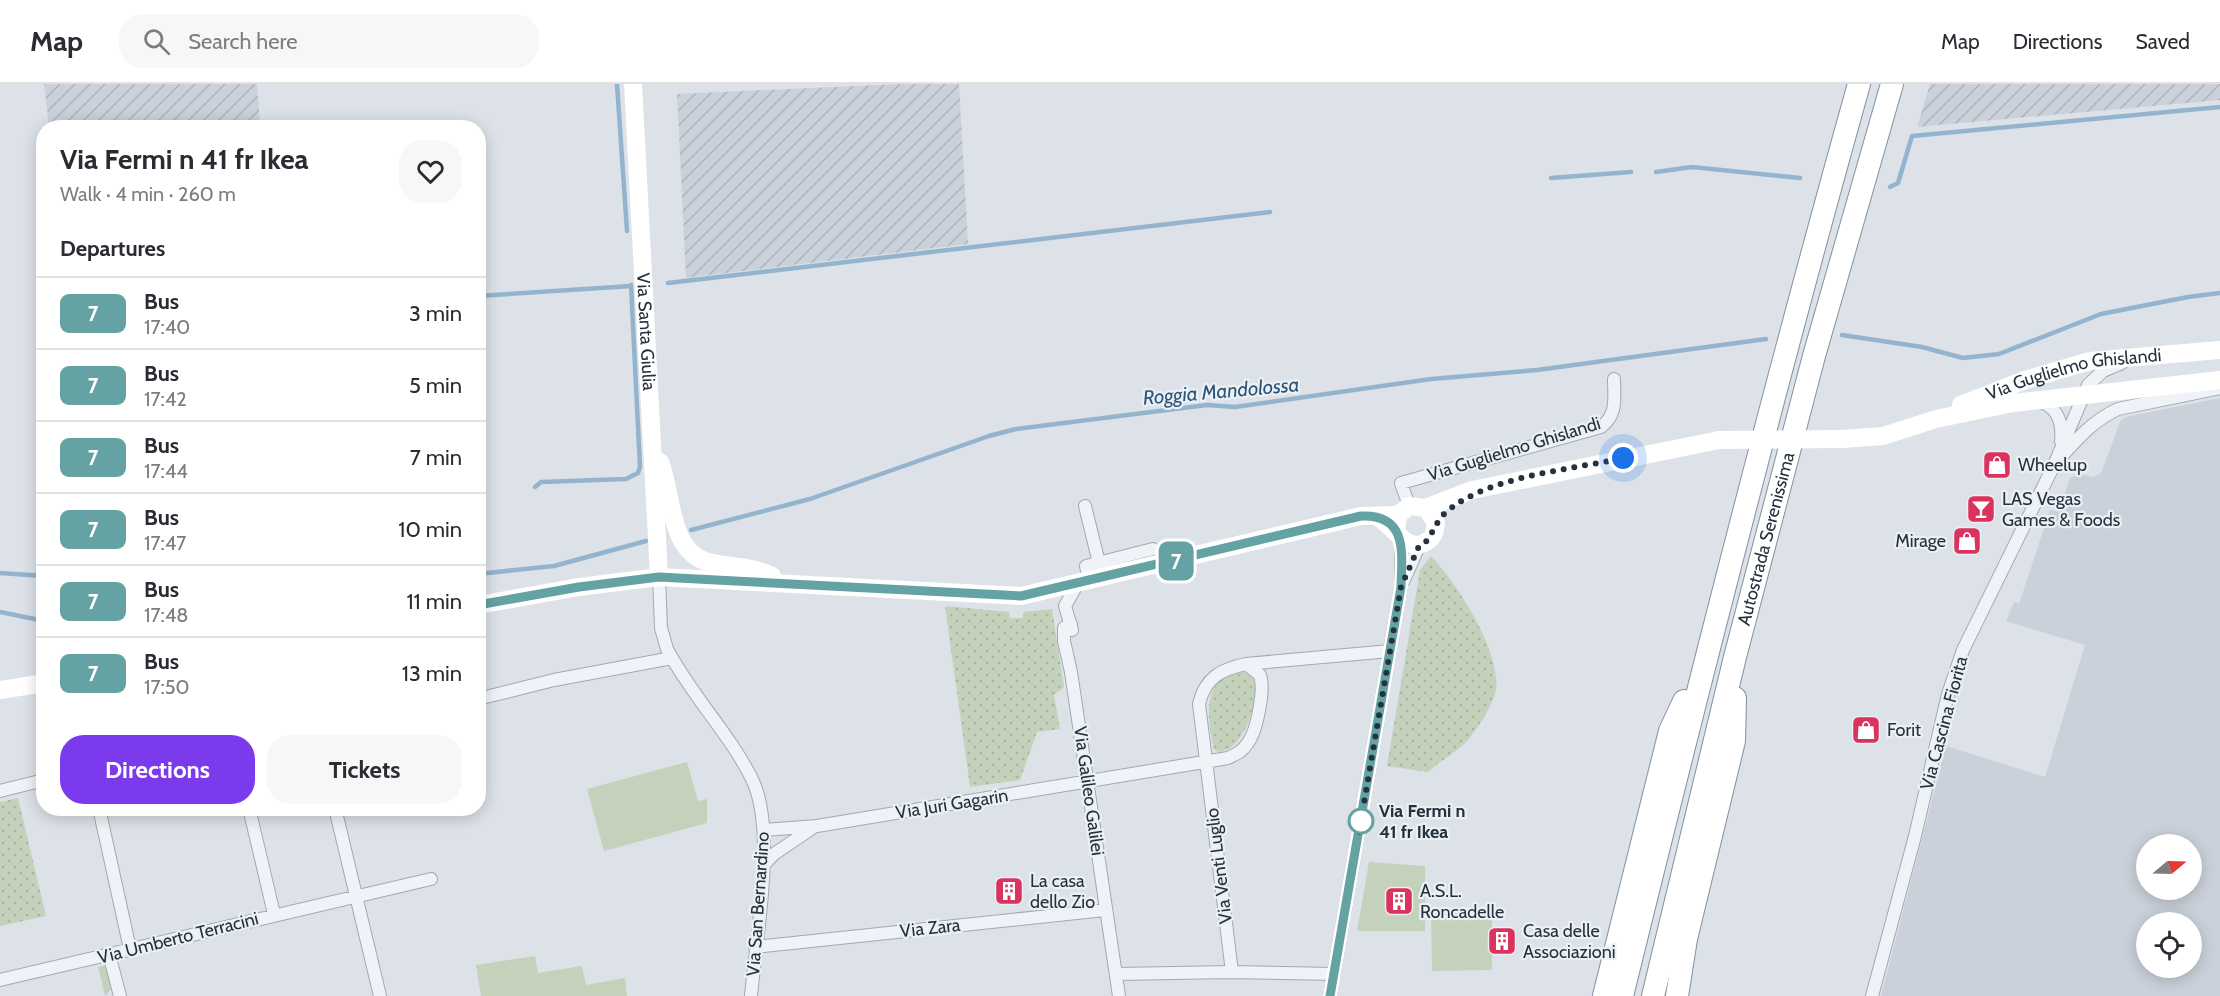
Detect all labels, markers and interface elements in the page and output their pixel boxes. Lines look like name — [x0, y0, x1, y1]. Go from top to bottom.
search box — [119, 14, 539, 68]
text: Map — [30, 24, 83, 58]
icon: search — [140, 25, 173, 58]
text: Search here — [188, 28, 297, 55]
text: Map — [1941, 29, 1980, 54]
text: Directions — [2013, 29, 2102, 54]
text: Saved — [2135, 29, 2190, 54]
button: heart — [399, 140, 462, 203]
text: Via Fermi n 41 fr Ikea — [60, 142, 309, 176]
text: Walk · 4 min · 260 m — [60, 182, 236, 206]
text: Departures — [60, 235, 165, 262]
street label: Via Santa Giulia — [632, 272, 660, 392]
text: Bus — [144, 288, 179, 315]
text: 3 min — [409, 300, 462, 327]
text: 7 — [88, 301, 98, 326]
text: 17:40 — [144, 315, 190, 339]
street label: Via Guglielmo Ghislandi — [1983, 344, 2162, 405]
text: Bus — [144, 360, 179, 387]
text: 5 min — [409, 372, 462, 399]
water label: Roggia Mandolossa — [1142, 372, 1300, 410]
text: 7 — [88, 373, 98, 398]
text: 17:42 — [144, 387, 187, 411]
street label: Via Guglielmo Ghislandi — [1425, 412, 1603, 486]
text: Bus — [144, 432, 179, 459]
your location — [1608, 443, 1638, 473]
text: 7 min — [410, 444, 462, 471]
text: 7 — [88, 445, 98, 470]
street label: Autostrada Serenissima — [1733, 449, 1799, 628]
shop icon: Wheelup — [1981, 449, 2013, 481]
place label: Wheelup — [2018, 454, 2087, 476]
text: 17:44 — [144, 459, 188, 483]
place label: LAS Vegas Games & Foods — [2002, 488, 2120, 531]
bar icon: LAS Vegas Games & Foods — [1965, 493, 1997, 525]
text: Bus — [144, 504, 179, 531]
text: 10 min — [398, 516, 462, 543]
text: 7 — [88, 517, 98, 542]
shop icon: Mirage — [1951, 525, 1983, 557]
place label: Mirage — [1895, 530, 1946, 552]
text: 17:47 — [144, 531, 186, 555]
line badge: 7 — [1156, 542, 1196, 580]
text: 7 — [1171, 549, 1181, 574]
text: Bus — [144, 576, 179, 603]
text: 11 min — [406, 588, 462, 615]
text: 7 — [88, 589, 98, 614]
text: 17:48 — [144, 603, 188, 627]
text: Bus — [144, 648, 179, 675]
street label: Via Cascina Fiorita — [1916, 653, 1972, 792]
text: 13 min — [402, 660, 462, 687]
text: 7 — [88, 661, 98, 686]
text: 17:50 — [144, 675, 190, 699]
shop icon: Forit — [1850, 714, 1882, 746]
place label: Forit — [1887, 719, 1921, 741]
street label: Via Galileo Galilei — [1069, 725, 1109, 857]
button: Directions — [60, 735, 255, 804]
button: Tickets — [267, 735, 462, 804]
street label: Via Juri Gagarin — [894, 784, 1010, 824]
place label: Via Fermi n 41 fr Ikea — [1379, 800, 1465, 843]
street label: Via Venti Luglio — [1201, 807, 1237, 925]
marker: Via Fermi n 41 fr Ikea — [1348, 808, 1374, 834]
street label: Via San Bernardino — [742, 831, 774, 977]
north arrow — [2136, 834, 2202, 900]
map controls — [2136, 834, 2202, 978]
place label: La casa dello Zio — [1030, 870, 1095, 913]
building icon: La casa dello Zio — [993, 875, 1025, 907]
place label: A.S.L. Roncadelle — [1420, 880, 1504, 923]
building icon: A.S.L. Roncadelle — [1383, 885, 1415, 917]
street label: Via Umberto Terracini — [95, 907, 261, 969]
button: locate — [2136, 912, 2202, 978]
street label: Via Zara — [899, 914, 962, 942]
place label: Casa delle Associazioni — [1523, 920, 1616, 963]
building icon: Casa delle Associazioni — [1486, 925, 1518, 957]

